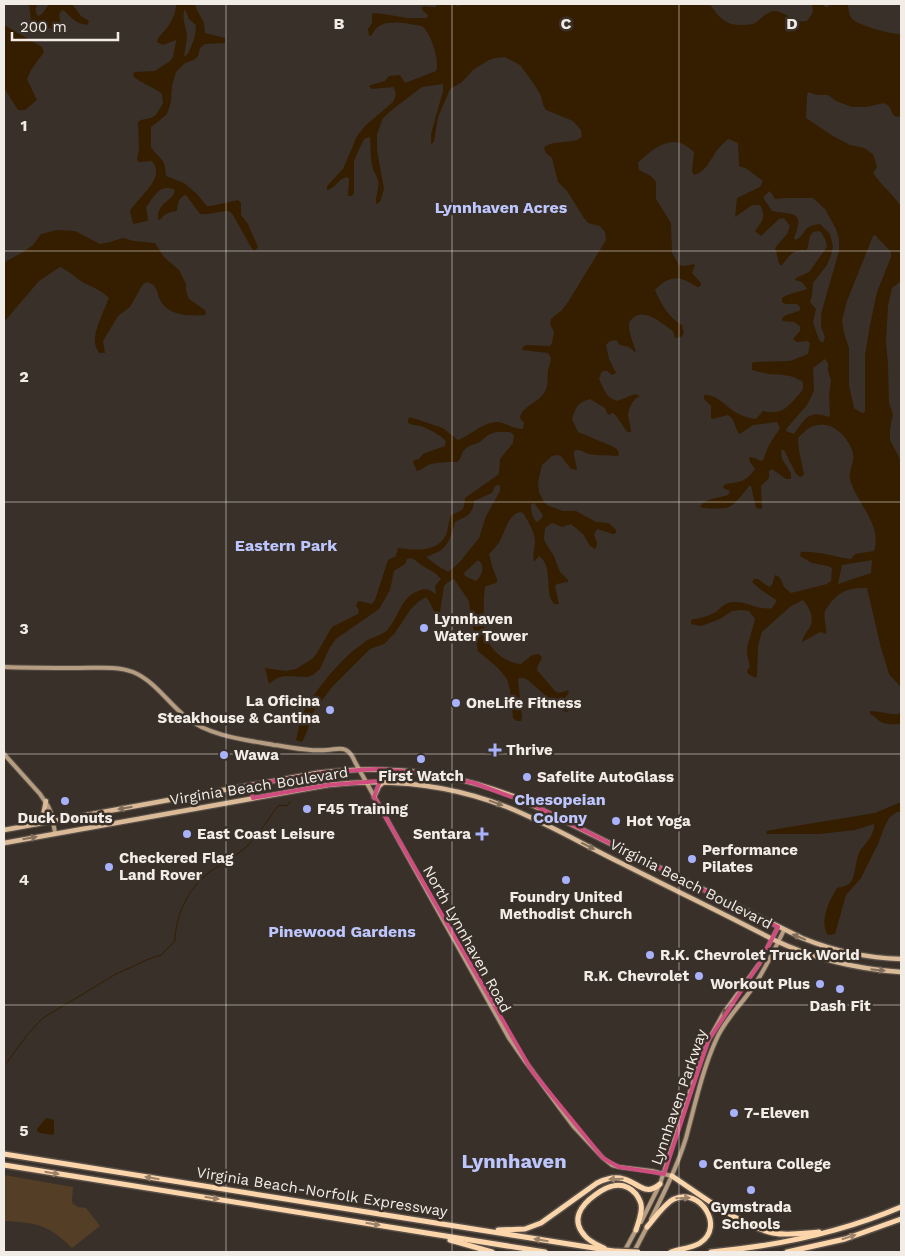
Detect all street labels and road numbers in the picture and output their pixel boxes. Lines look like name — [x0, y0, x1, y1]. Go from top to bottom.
street label: Virginia Beach Boulevard — [169, 763, 349, 809]
street label: Virginia Beach Boulevard — [607, 835, 775, 933]
street label: North Lynnhaven Road — [419, 862, 515, 1016]
street label: Lynnhaven Parkway — [647, 1026, 711, 1167]
street label: Virginia Beach-Norfolk Expressway — [195, 1163, 449, 1221]

